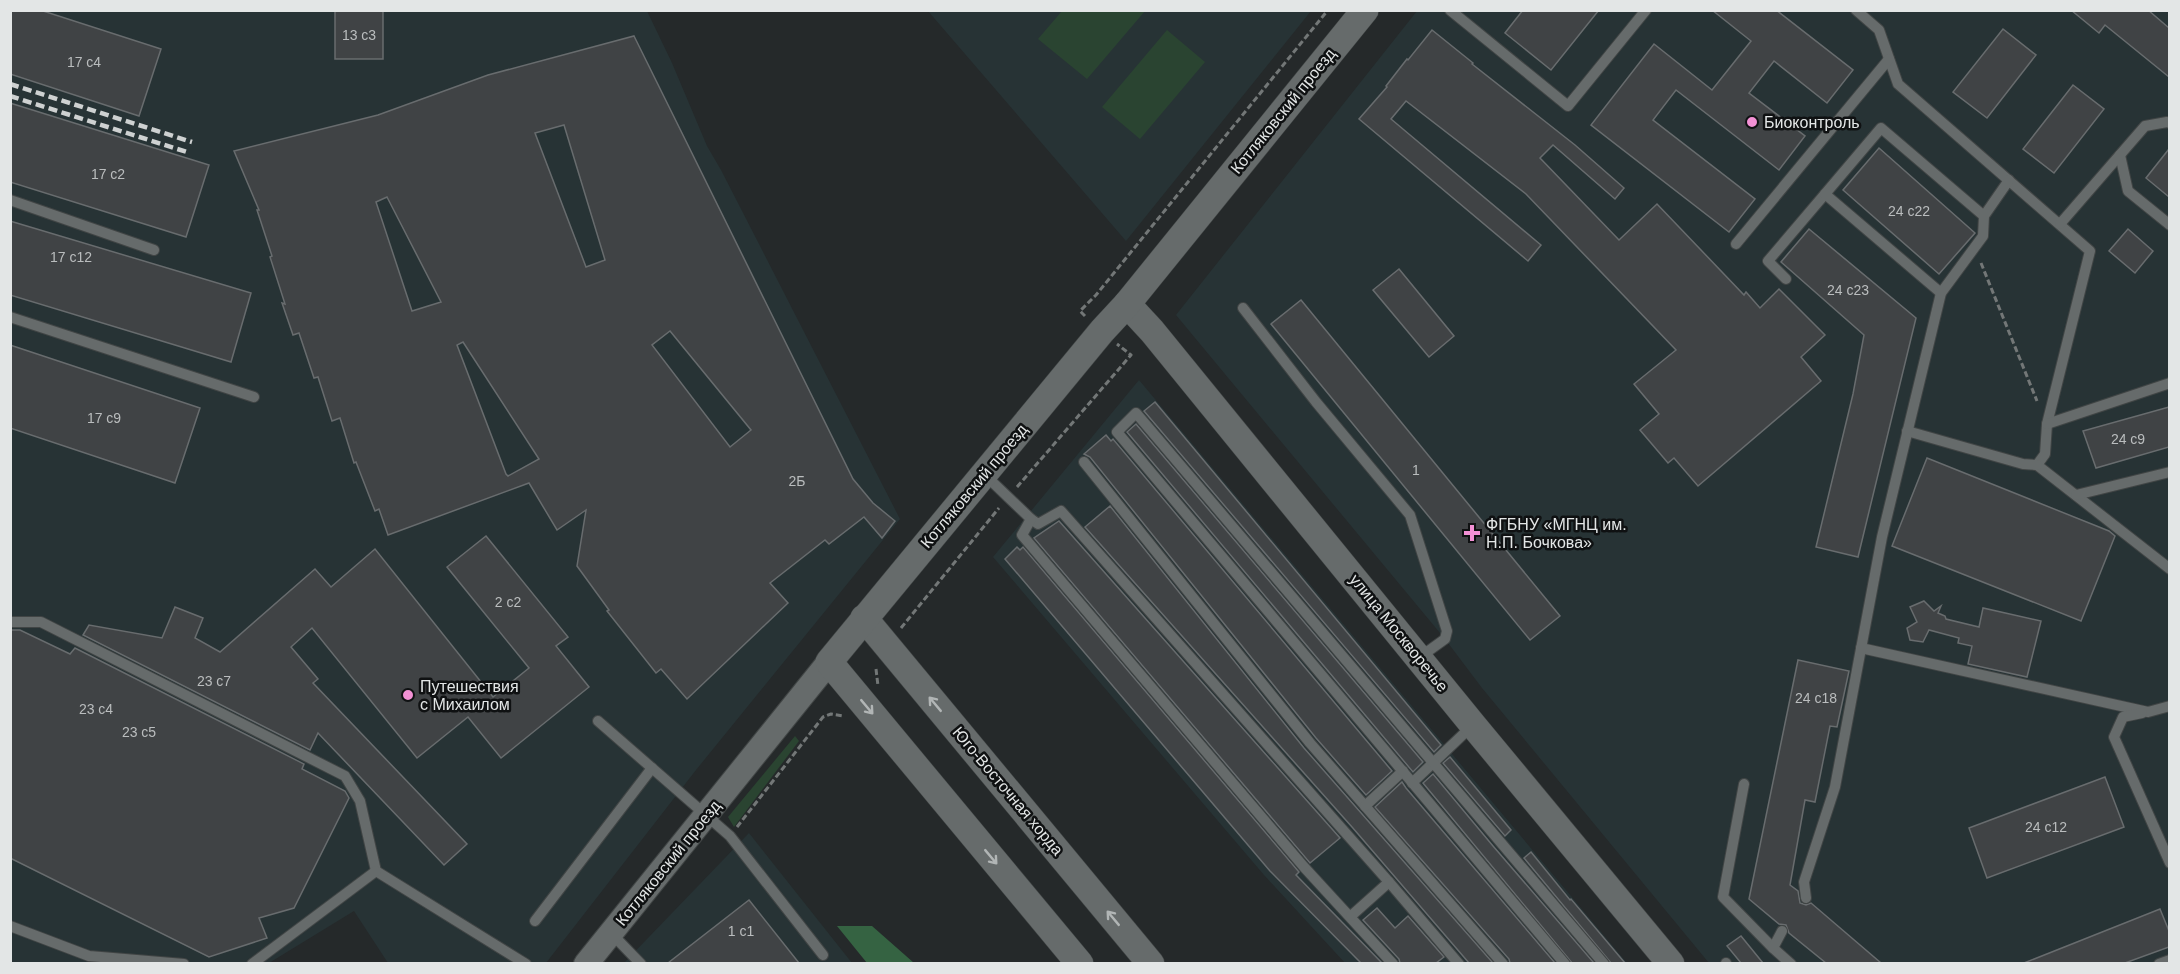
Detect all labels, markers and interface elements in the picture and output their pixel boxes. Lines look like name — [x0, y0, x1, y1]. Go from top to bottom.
house number: 13 с3 — [342, 27, 376, 43]
street label: Котляковский проезд — [1227, 45, 1339, 177]
house number: 17 с4 — [67, 54, 101, 70]
place label: Биоконтроль — [1764, 114, 1860, 131]
marker: Биоконтроль — [1745, 115, 1759, 129]
house number: 17 с2 — [91, 166, 125, 182]
house number: 24 с22 — [1888, 203, 1930, 219]
house number: 17 с12 — [50, 249, 92, 265]
house number: 24 с23 — [1827, 282, 1869, 298]
house number: 17 с9 — [87, 410, 121, 426]
street label: Котляковский проезд — [917, 420, 1031, 551]
house number: 24 с9 — [2111, 431, 2145, 447]
house number: 1 — [1412, 462, 1420, 478]
house number: 2Б — [789, 473, 805, 489]
place label: ФГБНУ «МГНЦ им. Н.П. Бочкова» — [1486, 516, 1627, 551]
marker: ФГБНУ «МГНЦ им. Н.П. Бочкова» — [1463, 524, 1481, 542]
street label: улица Москворечье — [1346, 571, 1452, 695]
house number: 2 с2 — [495, 594, 521, 610]
house number: 23 с7 — [197, 673, 231, 689]
place label: Путешествия с Михаилом — [420, 678, 519, 713]
marker: Путешествия с Михаилом — [401, 688, 415, 702]
house number: 24 с18 — [1795, 690, 1837, 706]
one-way arrow — [928, 697, 942, 712]
one-way arrow — [860, 699, 874, 714]
house number: 23 с4 — [79, 701, 113, 717]
house number: 23 с5 — [122, 724, 156, 740]
street label: Юго-Восточная хорда — [949, 724, 1067, 859]
street label: Котляковский проезд — [612, 797, 724, 929]
house number: 24 с12 — [2025, 819, 2067, 835]
one-way arrow — [985, 849, 998, 865]
one-way arrow — [1107, 911, 1120, 927]
house number: 1 с1 — [728, 923, 754, 939]

